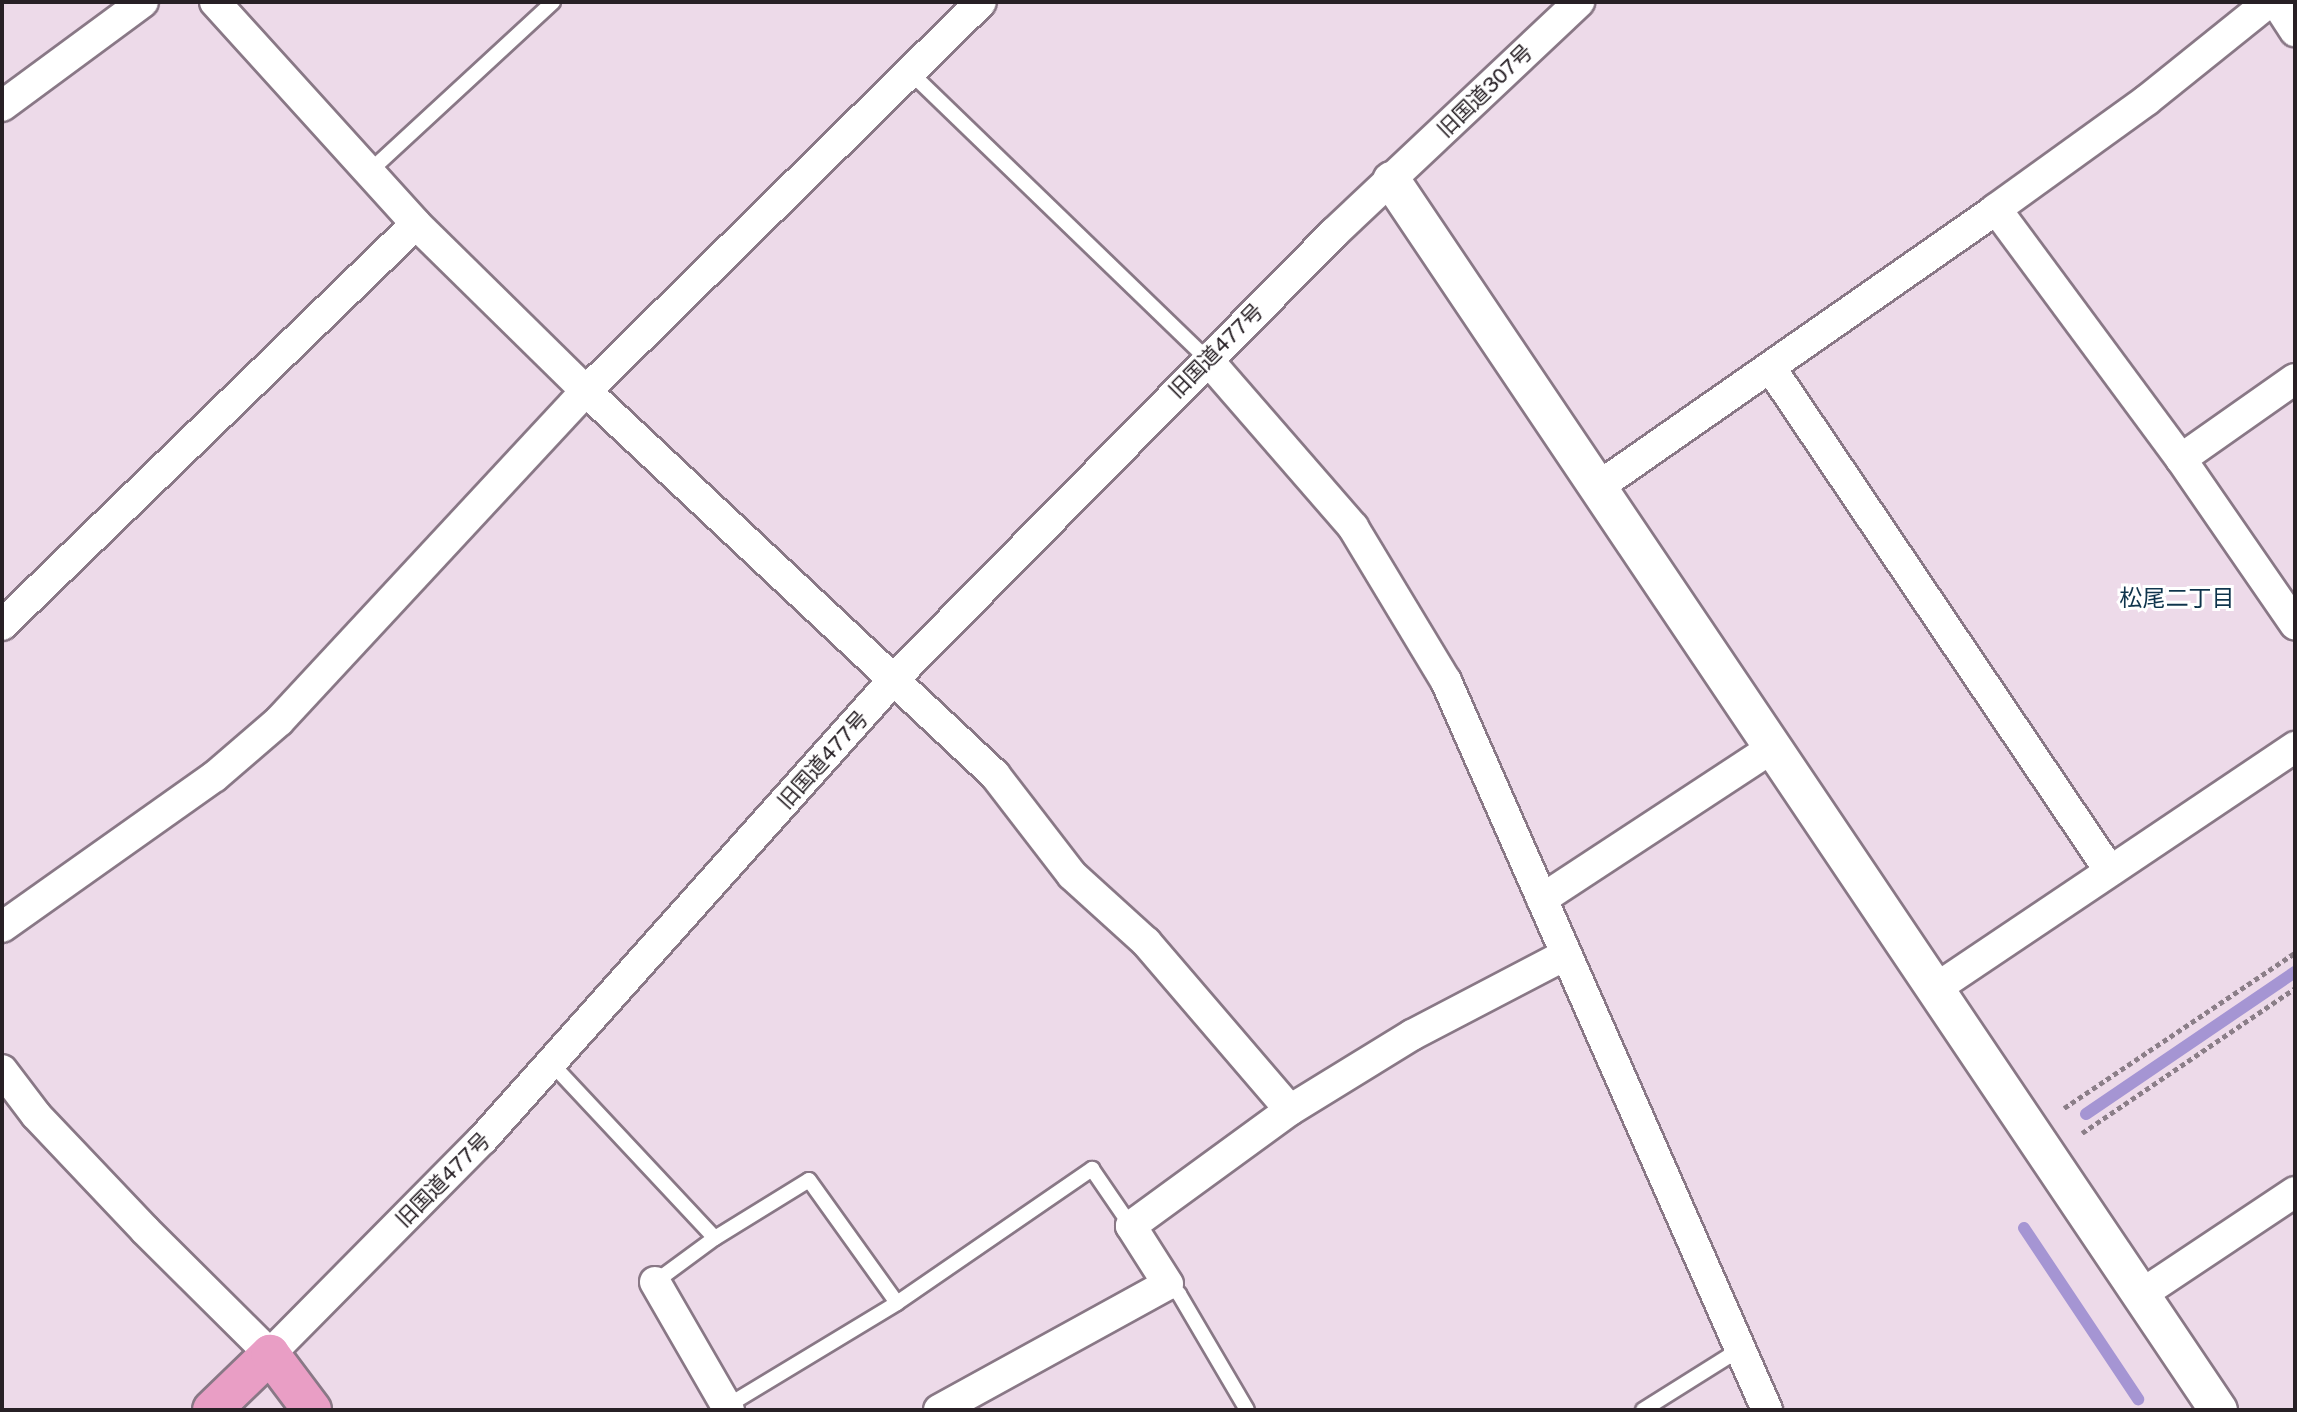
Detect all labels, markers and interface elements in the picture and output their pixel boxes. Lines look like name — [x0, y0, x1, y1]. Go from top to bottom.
street label: 旧国道307号 — [1432, 40, 1538, 142]
street label: 旧国道477号 — [1164, 299, 1268, 403]
district label: 松尾二丁目 — [2120, 584, 2234, 612]
street label: 旧国道477号 — [773, 706, 873, 814]
street label: 旧国道477号 — [391, 1128, 495, 1232]

